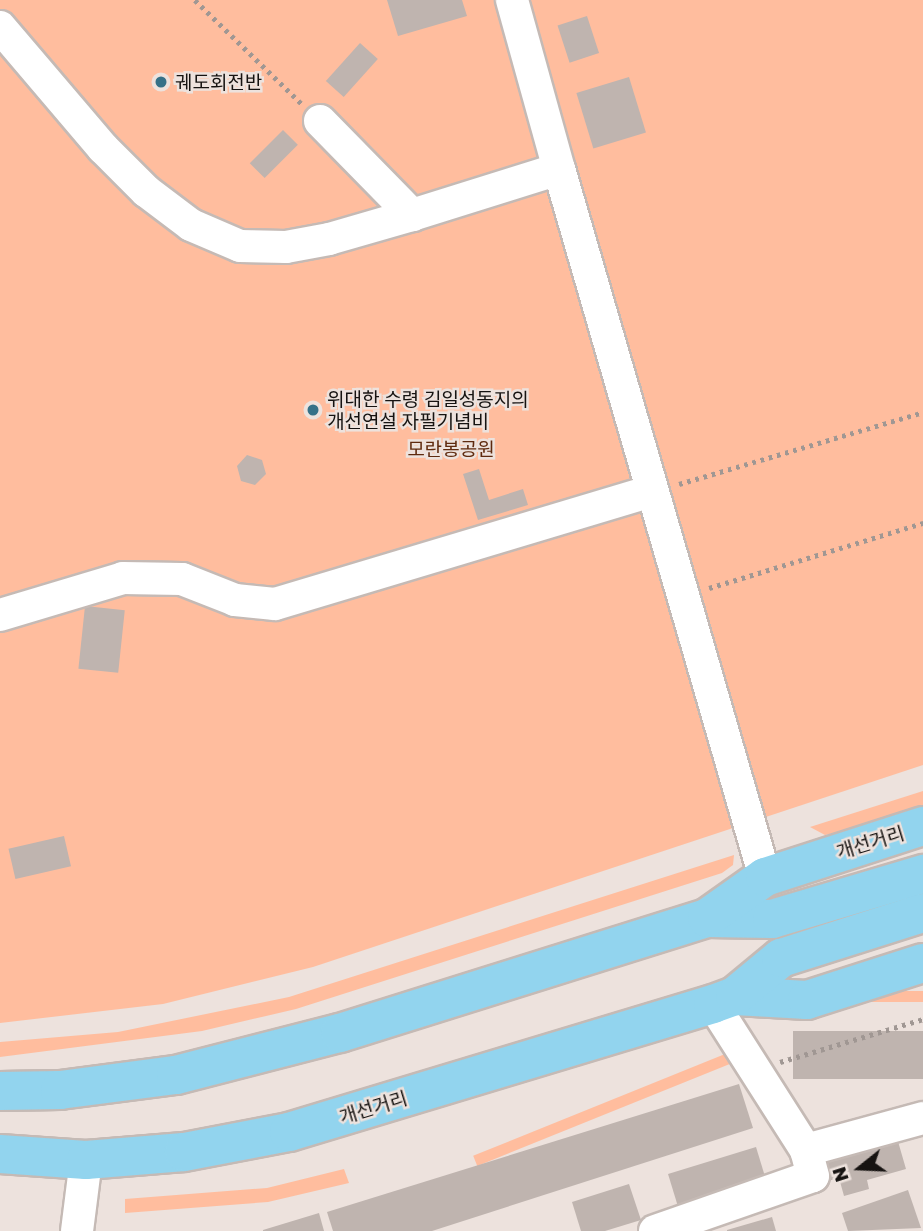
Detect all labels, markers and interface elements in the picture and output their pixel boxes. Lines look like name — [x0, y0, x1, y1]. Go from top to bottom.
place label: 궤도회전반 — [175, 71, 262, 93]
marker: 궤도회전반 — [153, 74, 169, 90]
place label: 위대한 수령 김일성동지의 개선연설 자필기념비 — [327, 388, 529, 432]
marker: 위대한 수령 김일성동지의 개선연설 자필기념비 — [305, 402, 321, 418]
park label: 모란봉공원 — [407, 438, 495, 460]
street label: 개선거리 — [833, 821, 907, 863]
street label: 개선거리 — [336, 1086, 410, 1128]
north arrow — [825, 1133, 895, 1203]
text: N — [826, 1164, 853, 1185]

